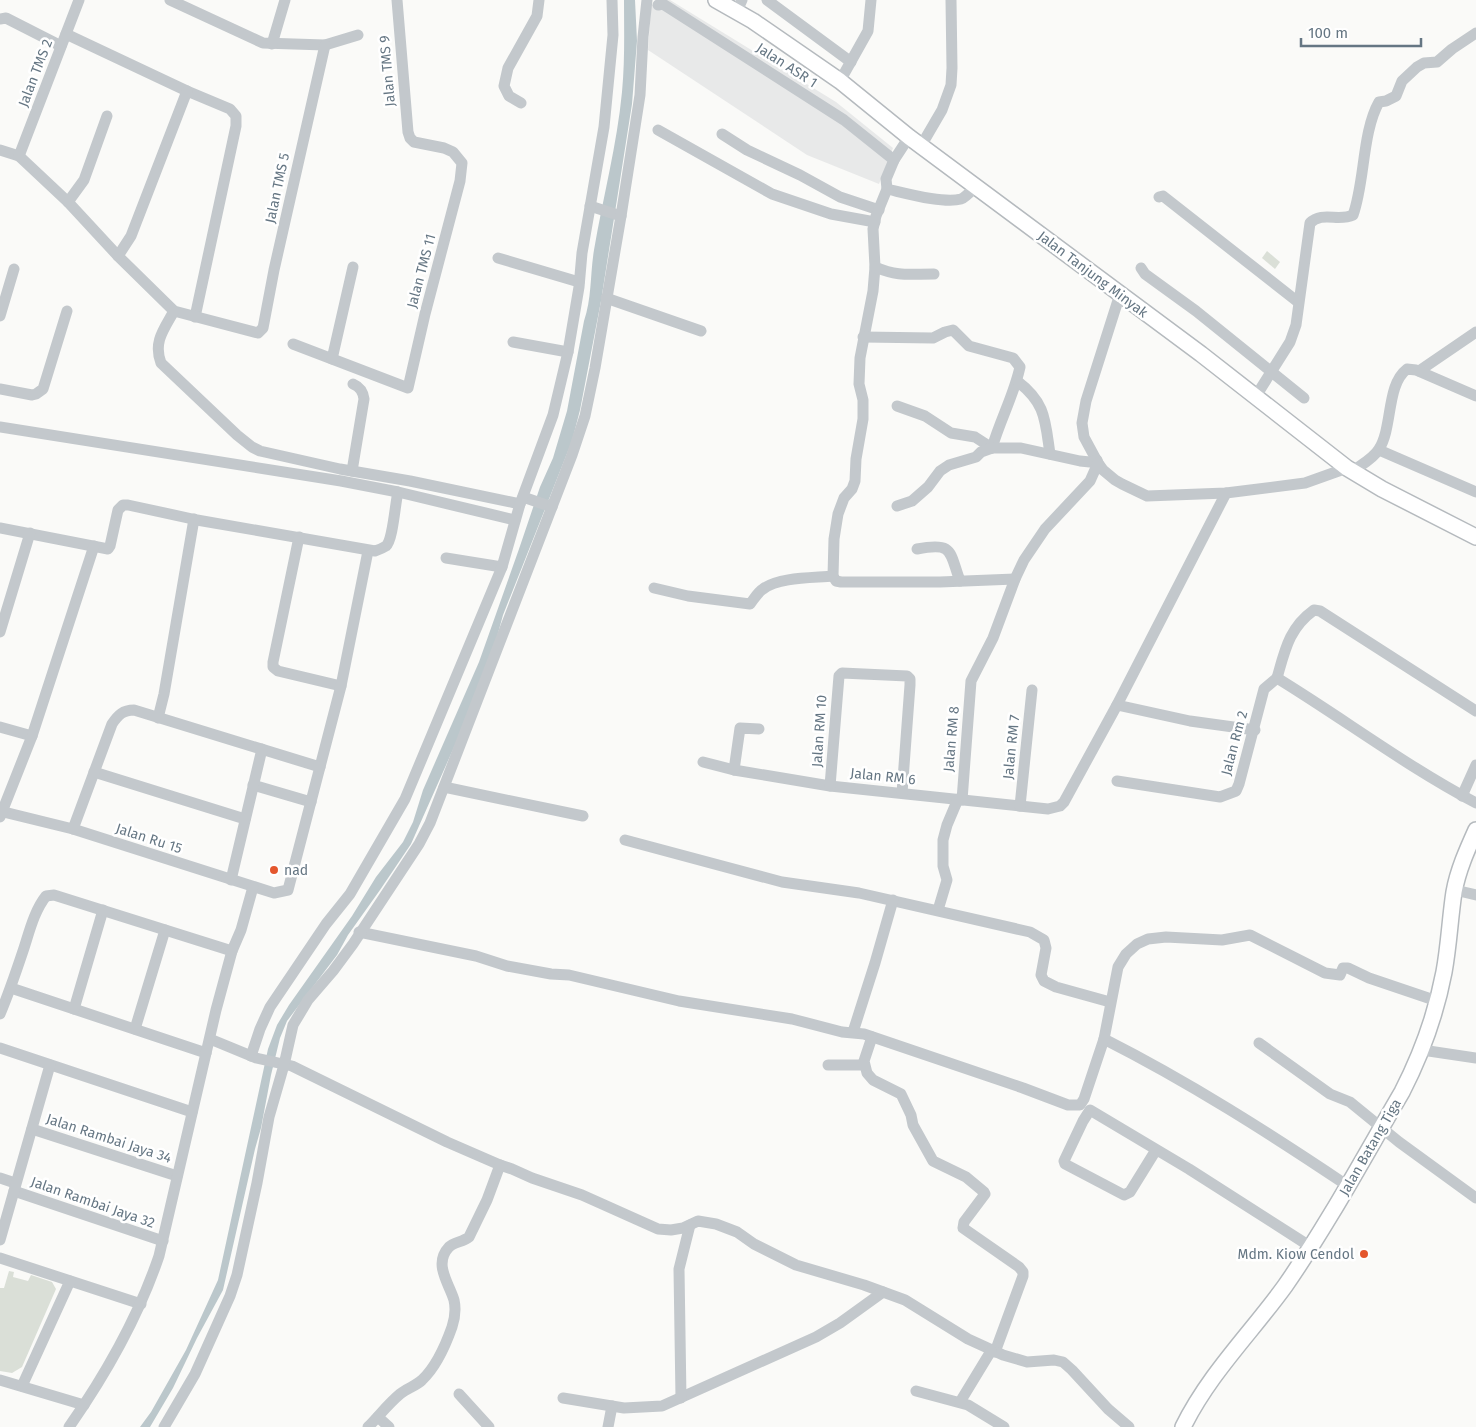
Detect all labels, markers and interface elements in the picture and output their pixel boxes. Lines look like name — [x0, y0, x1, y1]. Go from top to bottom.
scale bar — [1301, 15, 1421, 47]
text: 100 m — [1308, 24, 1348, 42]
street label: Jalan TMS 9 — [376, 35, 399, 107]
street label: Jalan TMS 2 — [15, 37, 56, 109]
street label: Jalan ASR 1 — [753, 39, 820, 91]
street label: Jalan TMS 5 — [262, 151, 293, 225]
street label: Jalan Tanjung Minyak — [1034, 227, 1152, 322]
street label: Jalan TMS 11 — [403, 232, 440, 310]
street label: Jalan RM 10 — [808, 694, 831, 768]
street label: Jalan RM 8 — [940, 705, 963, 773]
street label: Jalan Rm 2 — [1218, 709, 1251, 777]
street label: Jalan RM 7 — [1000, 714, 1023, 780]
street label: Jalan RM 6 — [849, 765, 917, 788]
street label: Jalan Ru 15 — [114, 820, 184, 857]
place label: nad — [284, 862, 308, 879]
marker: nad — [268, 864, 280, 876]
street label: Jalan Batang Tiga — [1336, 1096, 1405, 1199]
street label: Jalan Rambai Jaya 34 — [44, 1110, 174, 1167]
street label: Jalan Rambai Jaya 32 — [29, 1173, 157, 1232]
place label: Mdm. Kiow Cendol — [1238, 1246, 1354, 1263]
marker: Mdm. Kiow Cendol — [1358, 1248, 1370, 1260]

